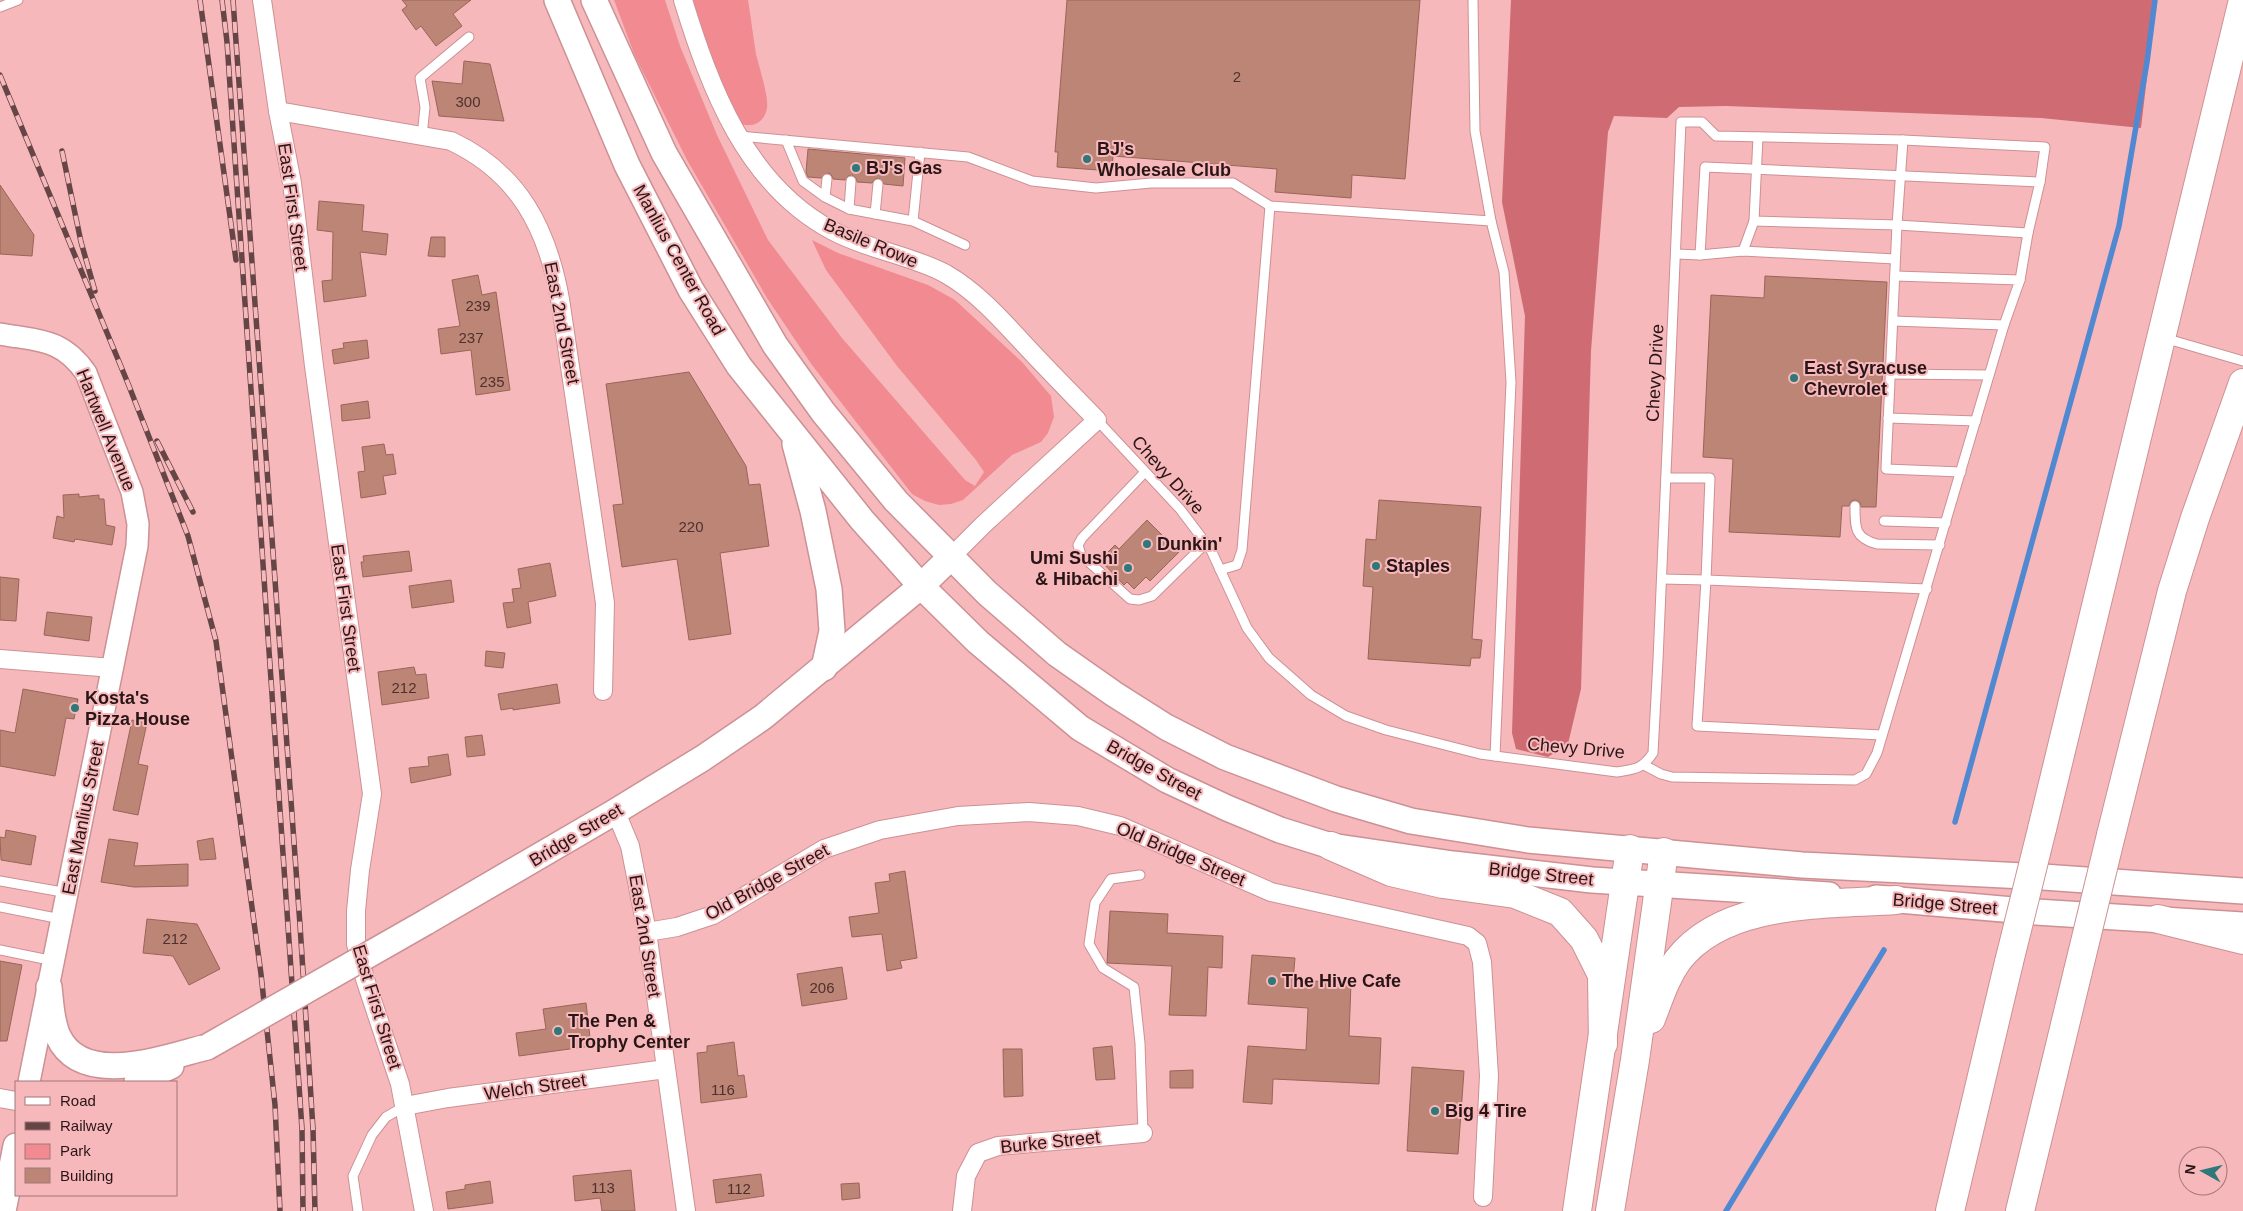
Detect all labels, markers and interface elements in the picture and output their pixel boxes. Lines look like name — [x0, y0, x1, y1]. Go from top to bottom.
house number: 2 — [1233, 68, 1241, 85]
house number: 300 — [455, 93, 481, 110]
place label: BJ's Wholesale Club — [1097, 139, 1231, 180]
street label: East First Street — [274, 142, 312, 272]
marker: BJ's Wholesale Club — [1081, 153, 1093, 165]
place label: BJ's Gas — [866, 158, 942, 178]
marker: BJ's Gas — [850, 162, 862, 174]
street label: Manlius Center Road — [629, 181, 729, 339]
street label: Basile Rowe — [821, 214, 921, 272]
street label: East 2nd Street — [540, 260, 584, 386]
house number: 239 — [465, 297, 491, 314]
street label: Chevy Drive — [1642, 324, 1668, 422]
house number: 237 — [458, 329, 484, 346]
place label: East Syracuse Chevrolet — [1804, 358, 1927, 399]
street label: Hartwell Avenue — [72, 366, 140, 494]
marker: East Syracuse Chevrolet — [1788, 372, 1800, 384]
house number: 235 — [479, 373, 505, 390]
street label: Chevy Drive — [1128, 432, 1208, 518]
house number: 220 — [678, 518, 704, 535]
place label: Dunkin' — [1157, 534, 1222, 554]
marker: Dunkin' — [1141, 538, 1153, 550]
street label: East First Street — [327, 543, 365, 673]
place label: Umi Sushi & Hibachi — [1030, 548, 1118, 589]
place label: Staples — [1386, 556, 1450, 576]
marker: Staples — [1370, 560, 1382, 572]
marker: Umi Sushi & Hibachi — [1122, 562, 1134, 574]
house number: 212 — [391, 679, 417, 696]
place label: Kosta's Pizza House — [85, 688, 190, 729]
marker: Kosta's Pizza House — [69, 702, 81, 714]
street label: Chevy Drive — [1526, 734, 1626, 762]
street label: Bridge Street — [1103, 736, 1205, 804]
street label: East Manlius Street — [58, 739, 108, 897]
street label: Bridge Street — [526, 799, 626, 871]
street label: Old Bridge Street — [1114, 818, 1248, 890]
street label: Old Bridge Street — [702, 840, 832, 924]
street label: Bridge Street — [1488, 859, 1594, 889]
street label: East 2nd Street — [625, 873, 665, 999]
street label: Bridge Street — [1892, 889, 1998, 919]
house number: 212 — [162, 930, 188, 947]
street label: East First Street — [349, 942, 405, 1072]
place label: The Hive Cafe — [1282, 971, 1401, 991]
marker: The Hive Cafe — [1266, 975, 1278, 987]
house number: 206 — [809, 979, 835, 996]
place label: The Pen & Trophy Center — [568, 1011, 690, 1052]
marker: The Pen & Trophy Center — [552, 1025, 564, 1037]
street label: Welch Street — [483, 1070, 587, 1104]
legend — [15, 1081, 178, 1196]
house number: 116 — [711, 1081, 735, 1098]
text: Road — [60, 1092, 96, 1109]
place label: Big 4 Tire — [1445, 1101, 1527, 1121]
marker: Big 4 Tire — [1429, 1105, 1441, 1117]
text: Railway — [60, 1117, 113, 1134]
street label: Burke Street — [999, 1127, 1101, 1157]
text: Park — [60, 1142, 91, 1159]
north arrow — [2178, 1146, 2228, 1196]
text: N — [2181, 1163, 2199, 1175]
text: Building — [60, 1167, 113, 1184]
house number: 113 — [591, 1179, 615, 1196]
house number: 112 — [727, 1180, 751, 1197]

